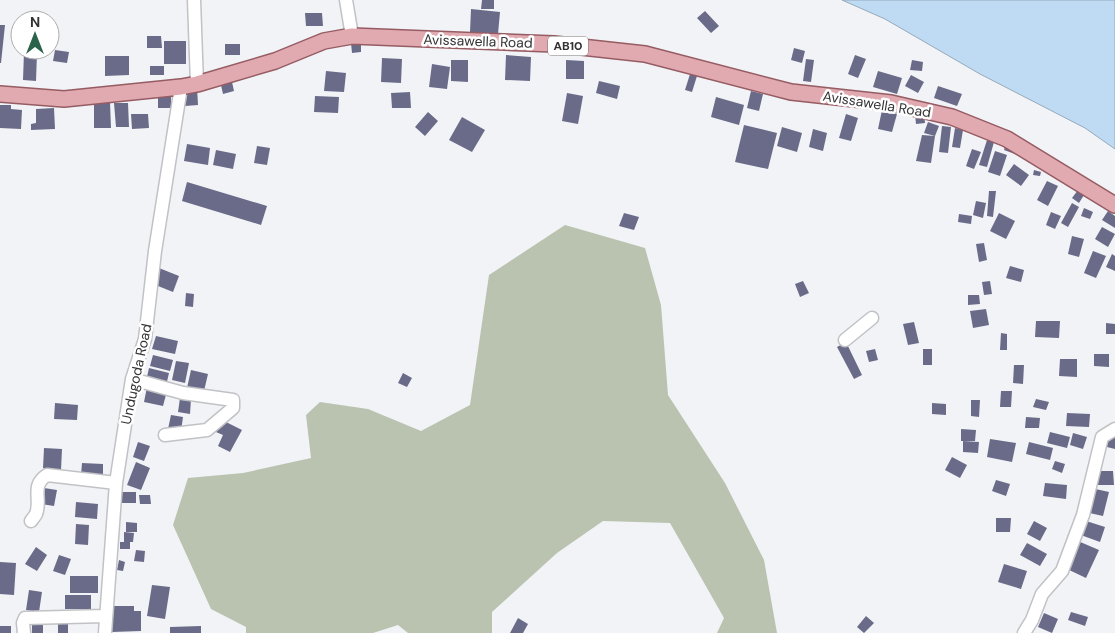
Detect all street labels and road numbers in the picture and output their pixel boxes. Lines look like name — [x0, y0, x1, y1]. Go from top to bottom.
street label: Avissawella Road — [423, 30, 533, 52]
road number: AB10 — [548, 36, 588, 56]
street label: Avissawella Road — [822, 87, 932, 121]
street label: Undugoda Road — [117, 322, 155, 426]

